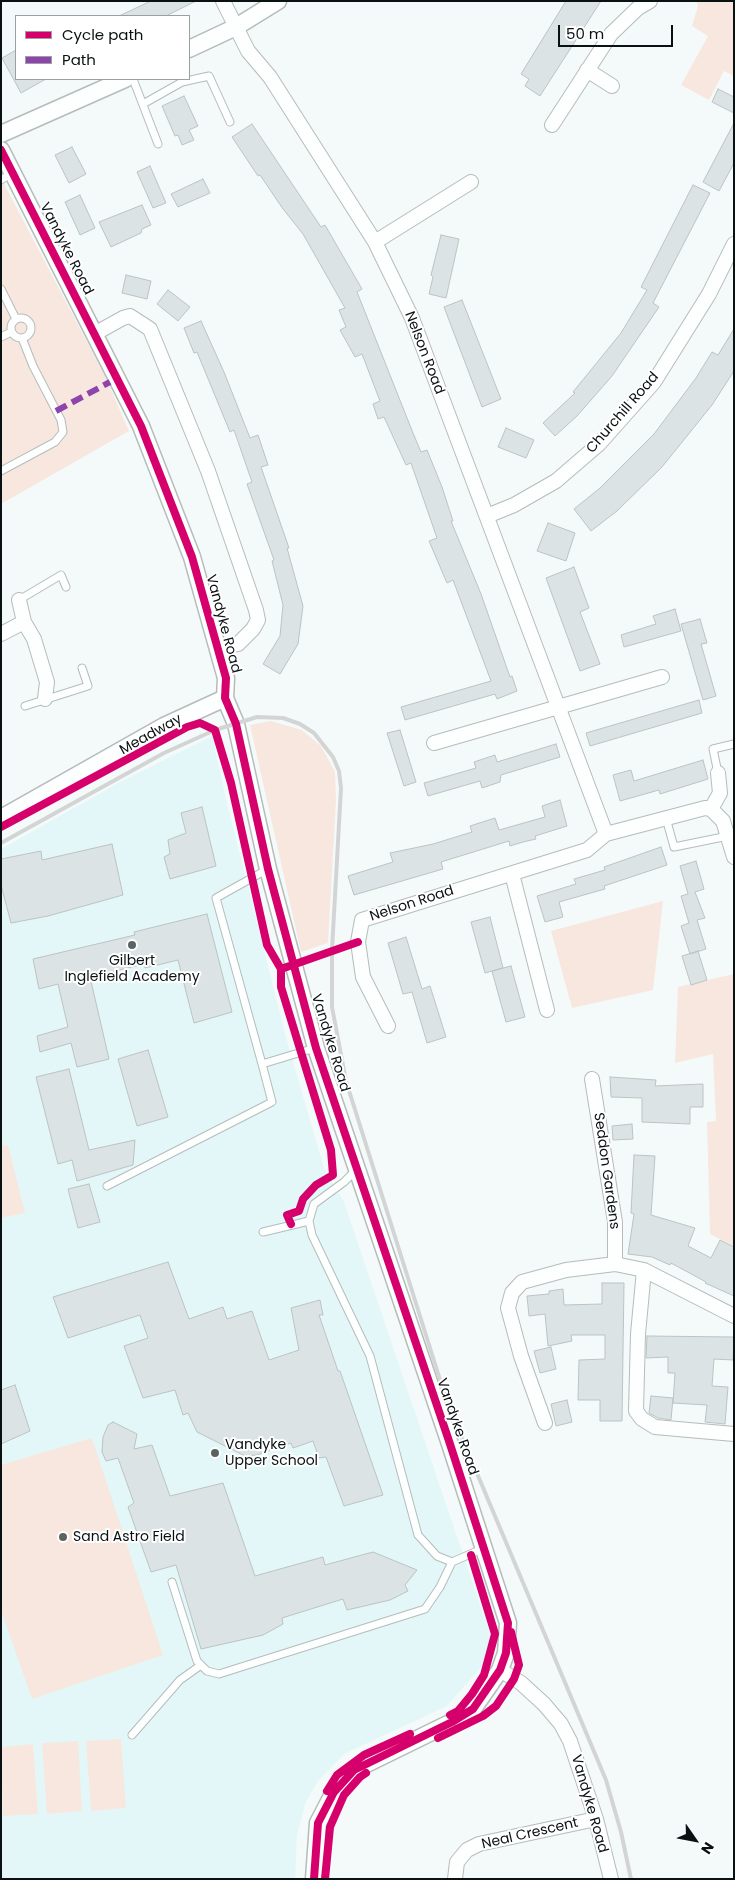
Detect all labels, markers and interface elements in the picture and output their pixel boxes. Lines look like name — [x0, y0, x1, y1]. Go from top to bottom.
legend — [15, 15, 190, 80]
scale bar — [560, 15, 675, 47]
text: 50 m — [566, 23, 604, 44]
text: Cycle path — [62, 24, 143, 45]
text: Path — [62, 49, 96, 70]
street label: Vandyke Road — [36, 200, 96, 298]
street label: Nelson Road — [401, 309, 447, 397]
street label: Churchill Road — [583, 369, 663, 457]
street label: Vandyke Road — [202, 573, 244, 675]
street label: Meadway — [117, 711, 185, 759]
street label: Nelson Road — [368, 883, 456, 925]
marker: Gilbert Inglefield Academy — [126, 939, 138, 951]
place label: Gilbert Inglefield Academy — [64, 953, 200, 986]
street label: Vandyke Road — [307, 992, 353, 1094]
street label: Seddon Gardens — [590, 1112, 622, 1230]
street label: Vandyke Road — [433, 1376, 481, 1478]
place label: Vandyke Upper School — [225, 1437, 318, 1470]
marker: Vandyke Upper School — [209, 1447, 221, 1459]
place label: Sand Astro Field — [73, 1529, 185, 1545]
marker: Sand Astro Field — [57, 1531, 69, 1543]
street label: Vandyke Road — [567, 1753, 611, 1855]
street label: Neal Crescent — [480, 1815, 580, 1853]
north arrow — [670, 1815, 720, 1865]
text: N — [696, 1838, 719, 1858]

